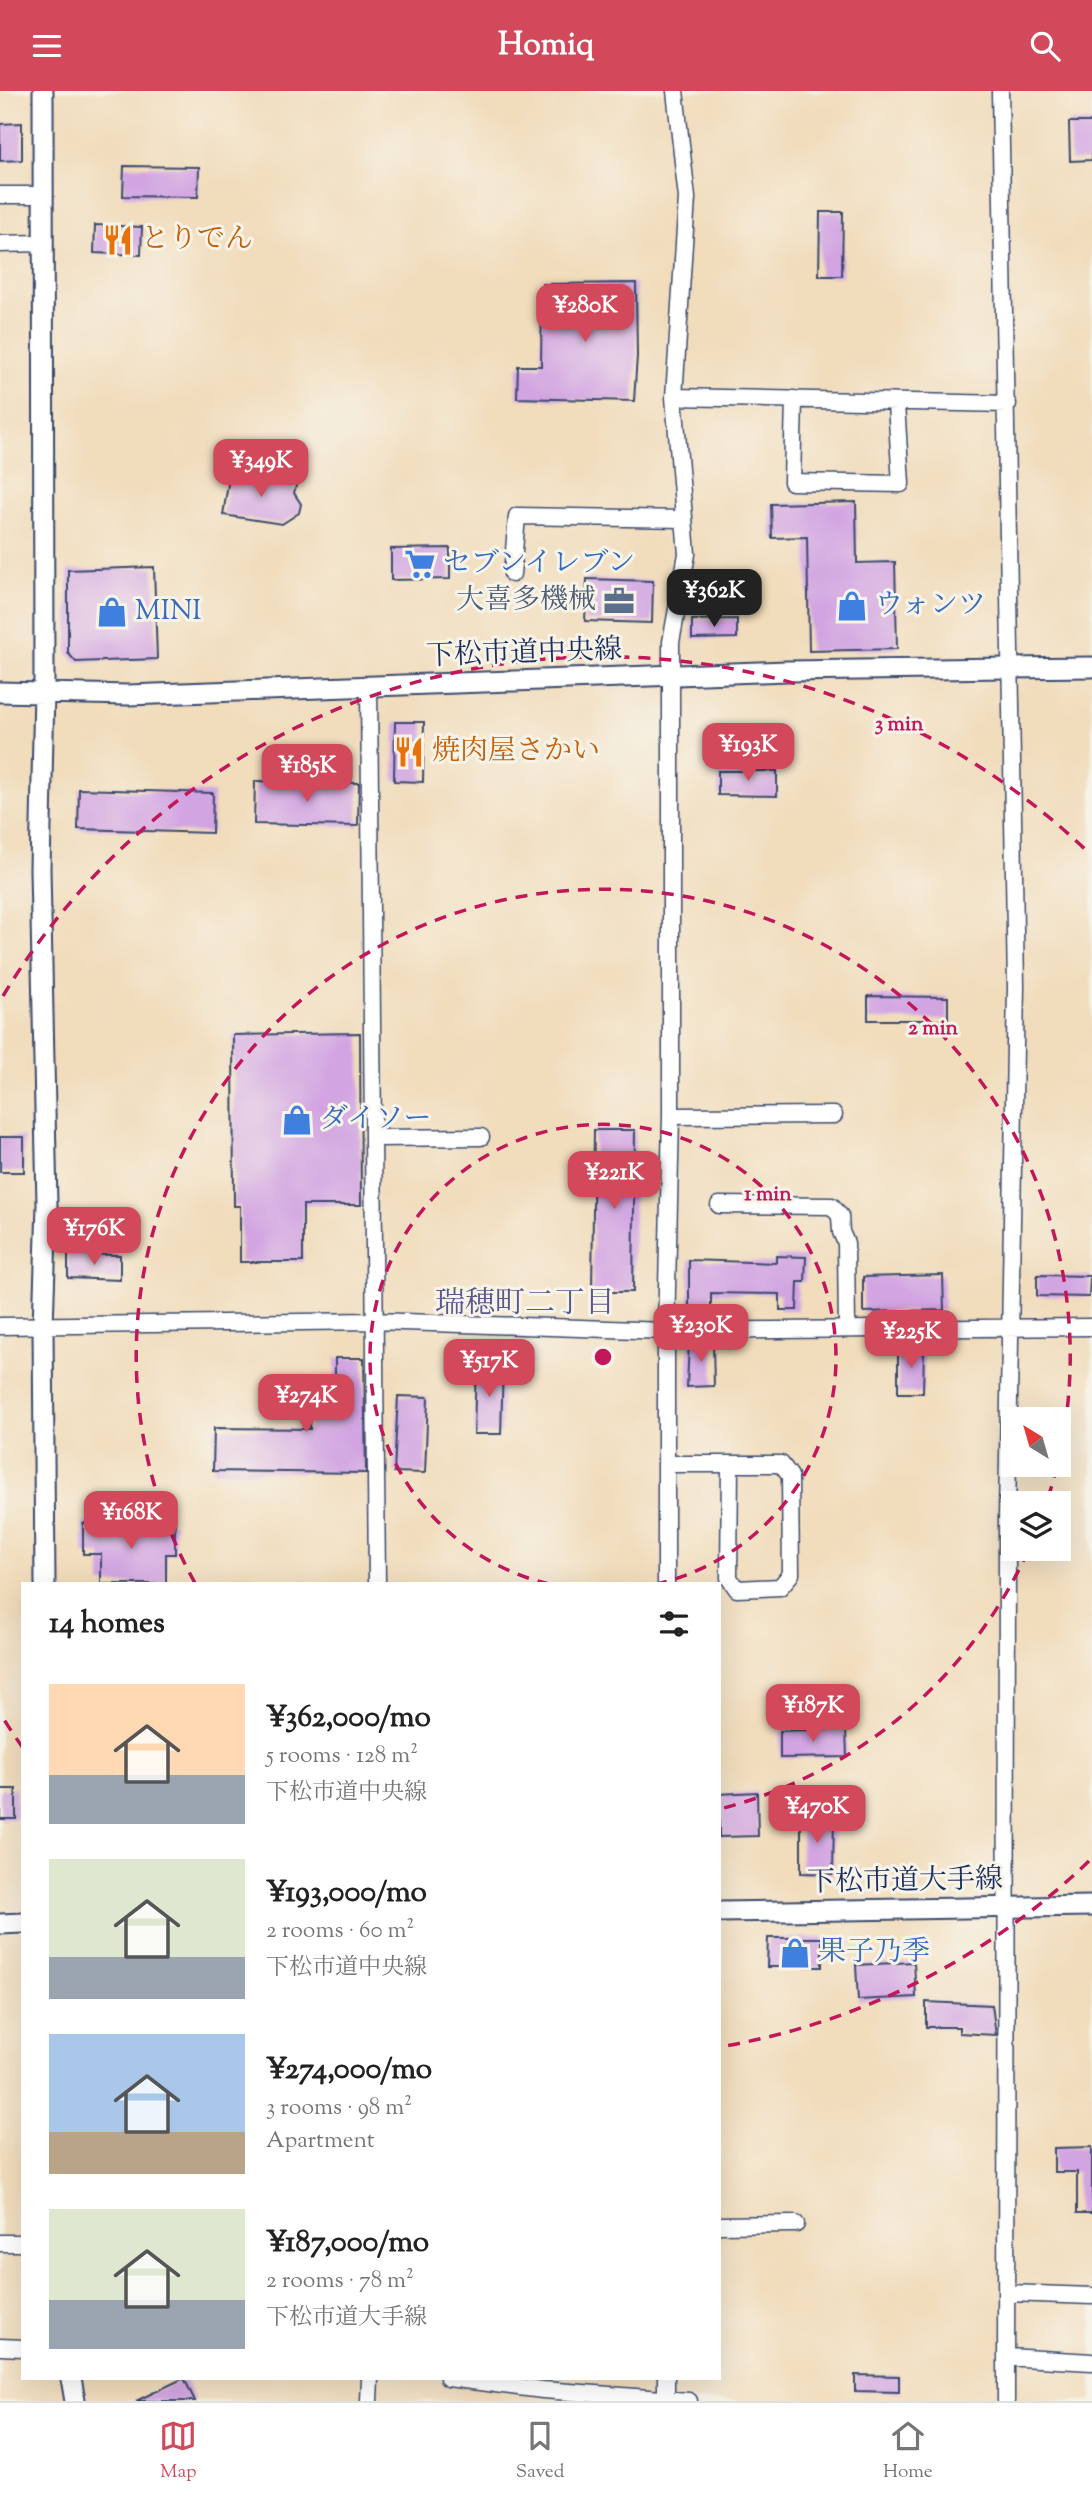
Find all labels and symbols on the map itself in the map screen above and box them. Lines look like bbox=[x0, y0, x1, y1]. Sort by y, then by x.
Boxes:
place label: とりでん bbox=[141, 220, 253, 260]
restaurant icon: とりでん bbox=[101, 223, 135, 257]
pin: ¥280K bbox=[536, 285, 634, 344]
pin: ¥349K bbox=[212, 439, 310, 499]
place label: セブンイレブン bbox=[443, 544, 635, 584]
supermarket icon: セブンイレブン bbox=[403, 547, 437, 581]
pin: ¥362K bbox=[665, 569, 763, 629]
place label: 大喜多機械 bbox=[456, 581, 596, 621]
office icon: 大喜多機械 bbox=[602, 584, 636, 618]
place label: ウォンツ bbox=[875, 586, 986, 626]
shop icon: ウォンツ bbox=[835, 589, 869, 623]
place label: MINI bbox=[135, 592, 201, 632]
shop icon: MINI bbox=[95, 595, 129, 629]
street label: 下松市道中央線 bbox=[425, 631, 623, 677]
text: 3 min bbox=[875, 710, 924, 740]
pin: ¥193K bbox=[699, 723, 797, 783]
place label: 焼肉屋さかい bbox=[432, 732, 600, 772]
restaurant icon: 焼肉屋さかい bbox=[392, 735, 426, 769]
pin: ¥185K bbox=[258, 745, 356, 804]
text: 2 min bbox=[908, 1014, 959, 1044]
place label: ダイソー bbox=[320, 1100, 431, 1140]
shop icon: ダイソー bbox=[280, 1103, 314, 1137]
pin: ¥221K bbox=[565, 1151, 663, 1211]
text: 1 min bbox=[744, 1180, 792, 1210]
pin: ¥176K bbox=[45, 1207, 143, 1267]
district label: 瑞穂町二丁目 bbox=[435, 1283, 615, 1326]
pin: ¥230K bbox=[652, 1305, 750, 1364]
pin: ¥225K bbox=[862, 1311, 960, 1370]
pin: ¥517K bbox=[440, 1339, 538, 1399]
centre of rings bbox=[591, 1345, 615, 1369]
pin: ¥274K bbox=[257, 1375, 355, 1434]
north arrow bbox=[1001, 1407, 1071, 1477]
pin: ¥168K bbox=[82, 1491, 180, 1551]
pin: ¥187K bbox=[764, 1685, 862, 1744]
pin: ¥470K bbox=[768, 1785, 866, 1845]
street label: 下松市道大手線 bbox=[807, 1860, 1003, 1904]
place label: 果子乃季 bbox=[818, 1933, 930, 1973]
shop icon: 果子乃季 bbox=[778, 1936, 812, 1970]

